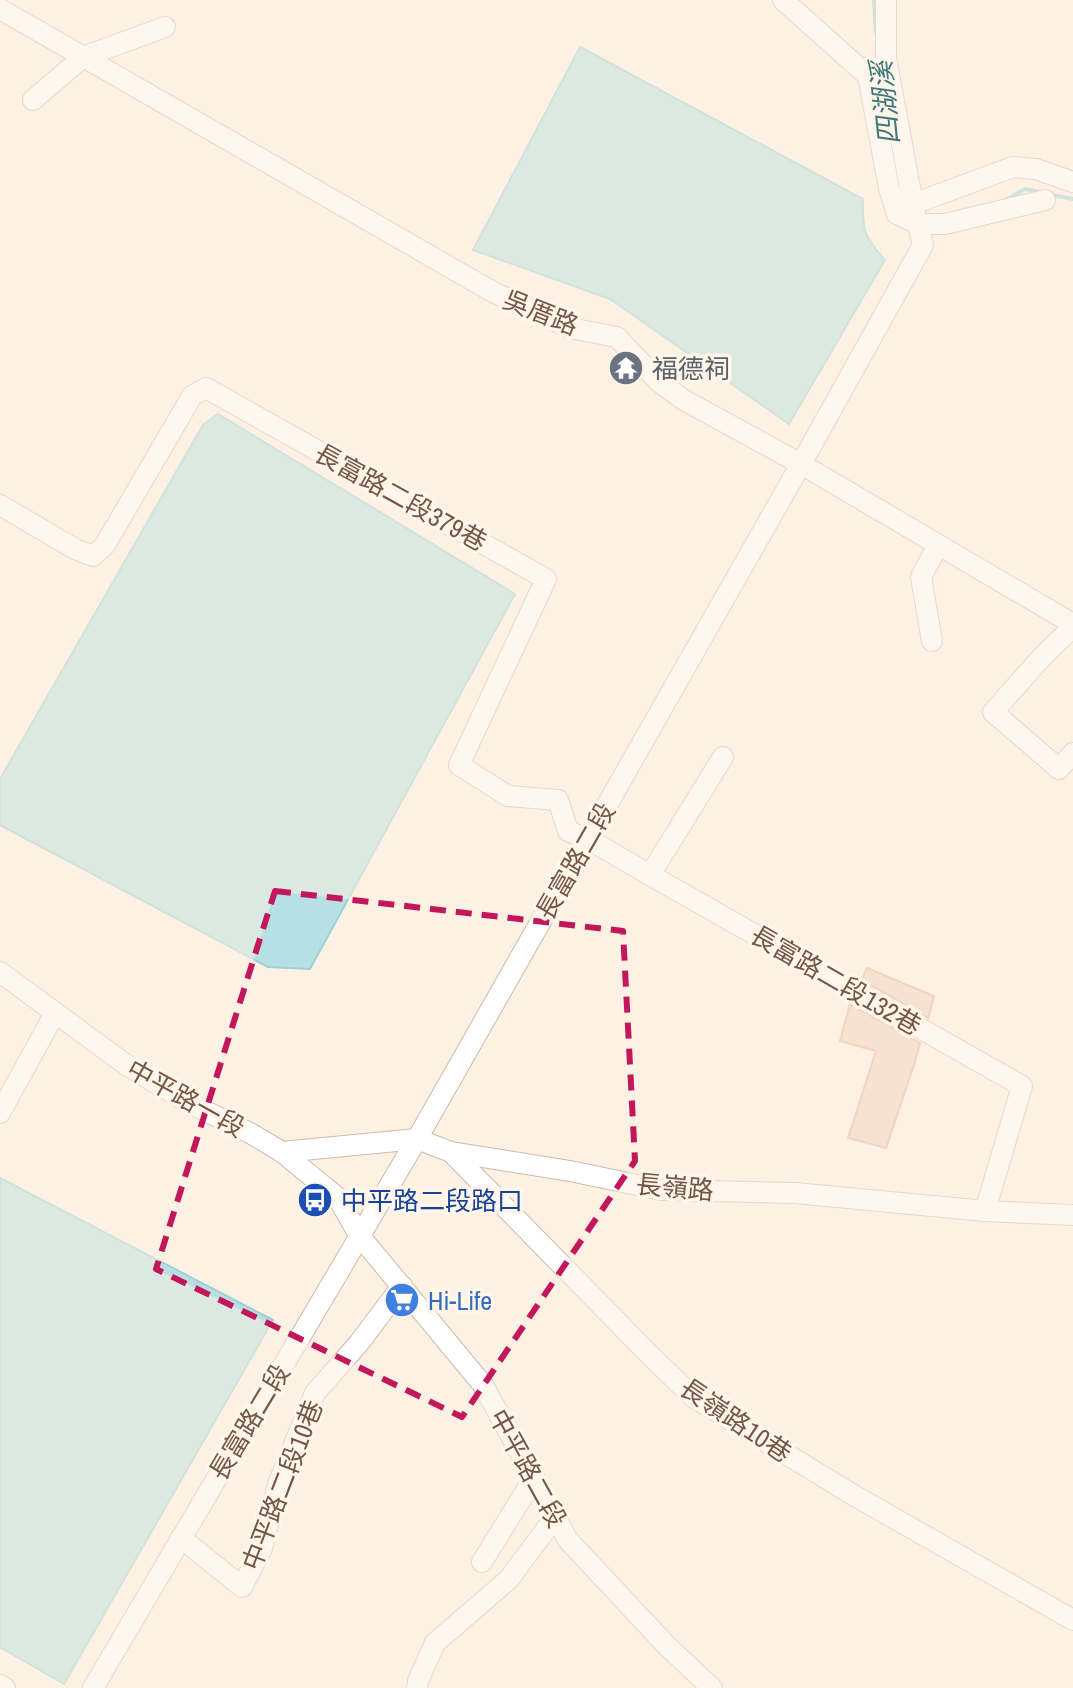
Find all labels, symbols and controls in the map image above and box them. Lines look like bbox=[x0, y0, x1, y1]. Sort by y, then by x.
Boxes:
water label: 四湖溪 bbox=[861, 55, 908, 147]
street label: 吳厝路 bbox=[498, 281, 584, 343]
temple icon: 福德祠 bbox=[607, 349, 645, 387]
place label: 福德祠 bbox=[652, 351, 730, 386]
street label: 長富路二段379巷 bbox=[309, 435, 493, 559]
street label: 長富路二段 bbox=[527, 796, 623, 926]
street label: 長富路二段132巷 bbox=[744, 917, 928, 1043]
street label: 中平路一段 bbox=[121, 1051, 251, 1145]
street label: 長嶺路 bbox=[635, 1166, 715, 1208]
bus stop icon: 中平路二段路口 bbox=[296, 1181, 334, 1219]
place label: 中平路二段路口 bbox=[341, 1183, 523, 1218]
supermarket icon: Hi-Life bbox=[383, 1281, 421, 1319]
place label: Hi-Life bbox=[428, 1283, 492, 1318]
street label: 長富路二段 bbox=[201, 1357, 297, 1487]
street label: 長嶺路10巷 bbox=[673, 1370, 799, 1470]
street label: 中平路二段10巷 bbox=[233, 1395, 331, 1575]
street label: 中平路二段 bbox=[481, 1403, 575, 1533]

